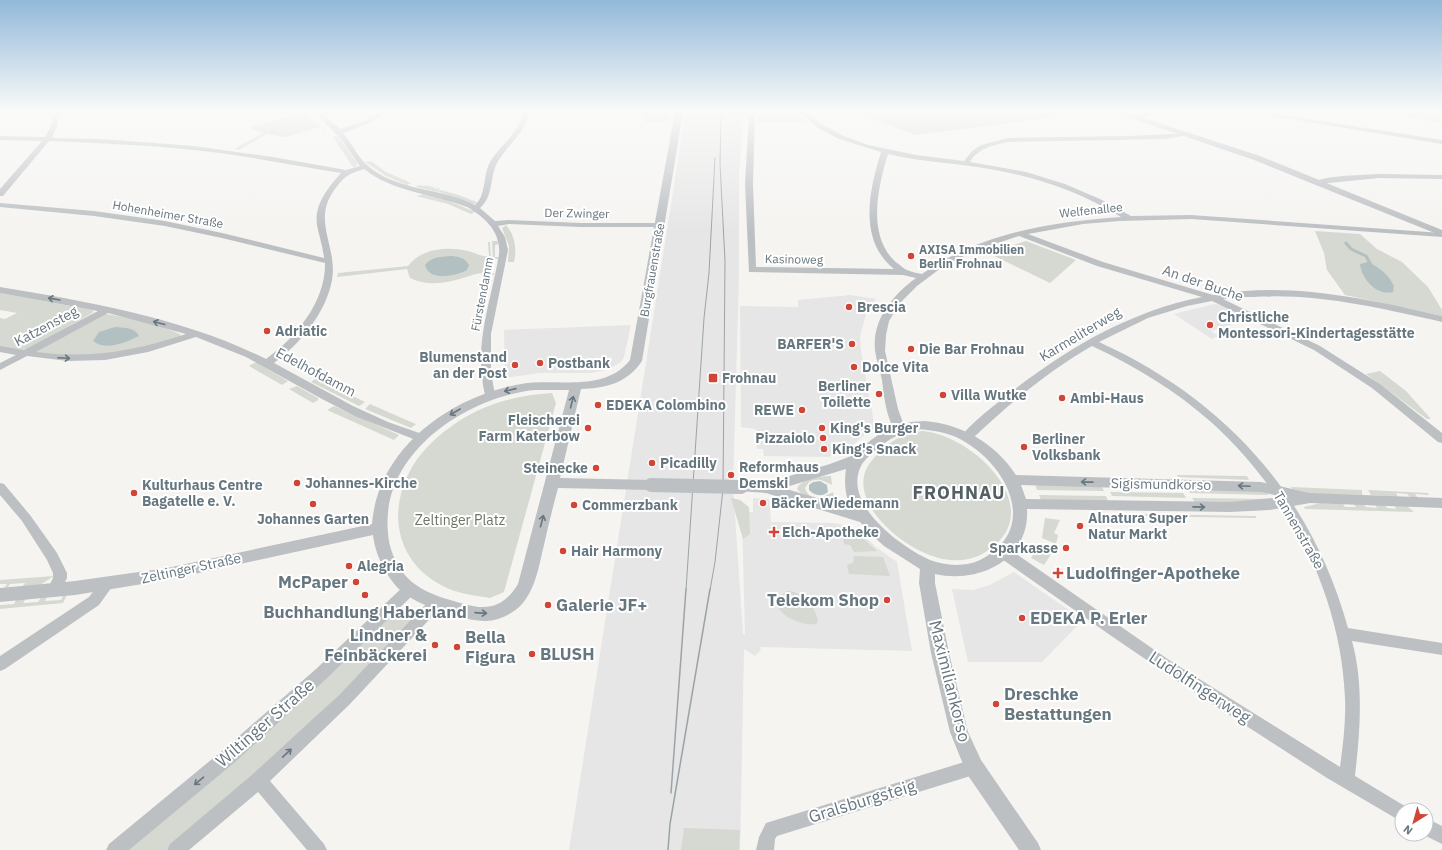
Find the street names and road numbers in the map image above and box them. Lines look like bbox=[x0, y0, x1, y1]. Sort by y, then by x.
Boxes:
street label: Hohenheimer Straße bbox=[111, 197, 225, 231]
street label: Welfenallee bbox=[1059, 199, 1124, 221]
street label: Der Zwinger bbox=[544, 205, 610, 221]
street label: Burgfrauenstraße bbox=[636, 222, 668, 318]
street label: Kasinoweg bbox=[765, 251, 824, 267]
street label: Fürstendamm bbox=[467, 256, 497, 332]
street label: An der Buche bbox=[1160, 261, 1246, 305]
street label: Katzensteg bbox=[11, 301, 82, 350]
street label: Karmeliterweg bbox=[1036, 302, 1125, 365]
street label: Edelhofdamm bbox=[273, 343, 359, 401]
street label: Sigismundkorso bbox=[1111, 474, 1211, 494]
street label: Tannenstraße bbox=[1269, 488, 1329, 572]
street label: Zeltinger Straße bbox=[139, 549, 243, 587]
street label: Maximiliankorso bbox=[924, 618, 976, 744]
street label: Ludolfingerweg bbox=[1145, 646, 1255, 728]
street label: Wiltinger Straße bbox=[211, 674, 319, 772]
street label: Gralsburgsteig bbox=[806, 774, 918, 828]

